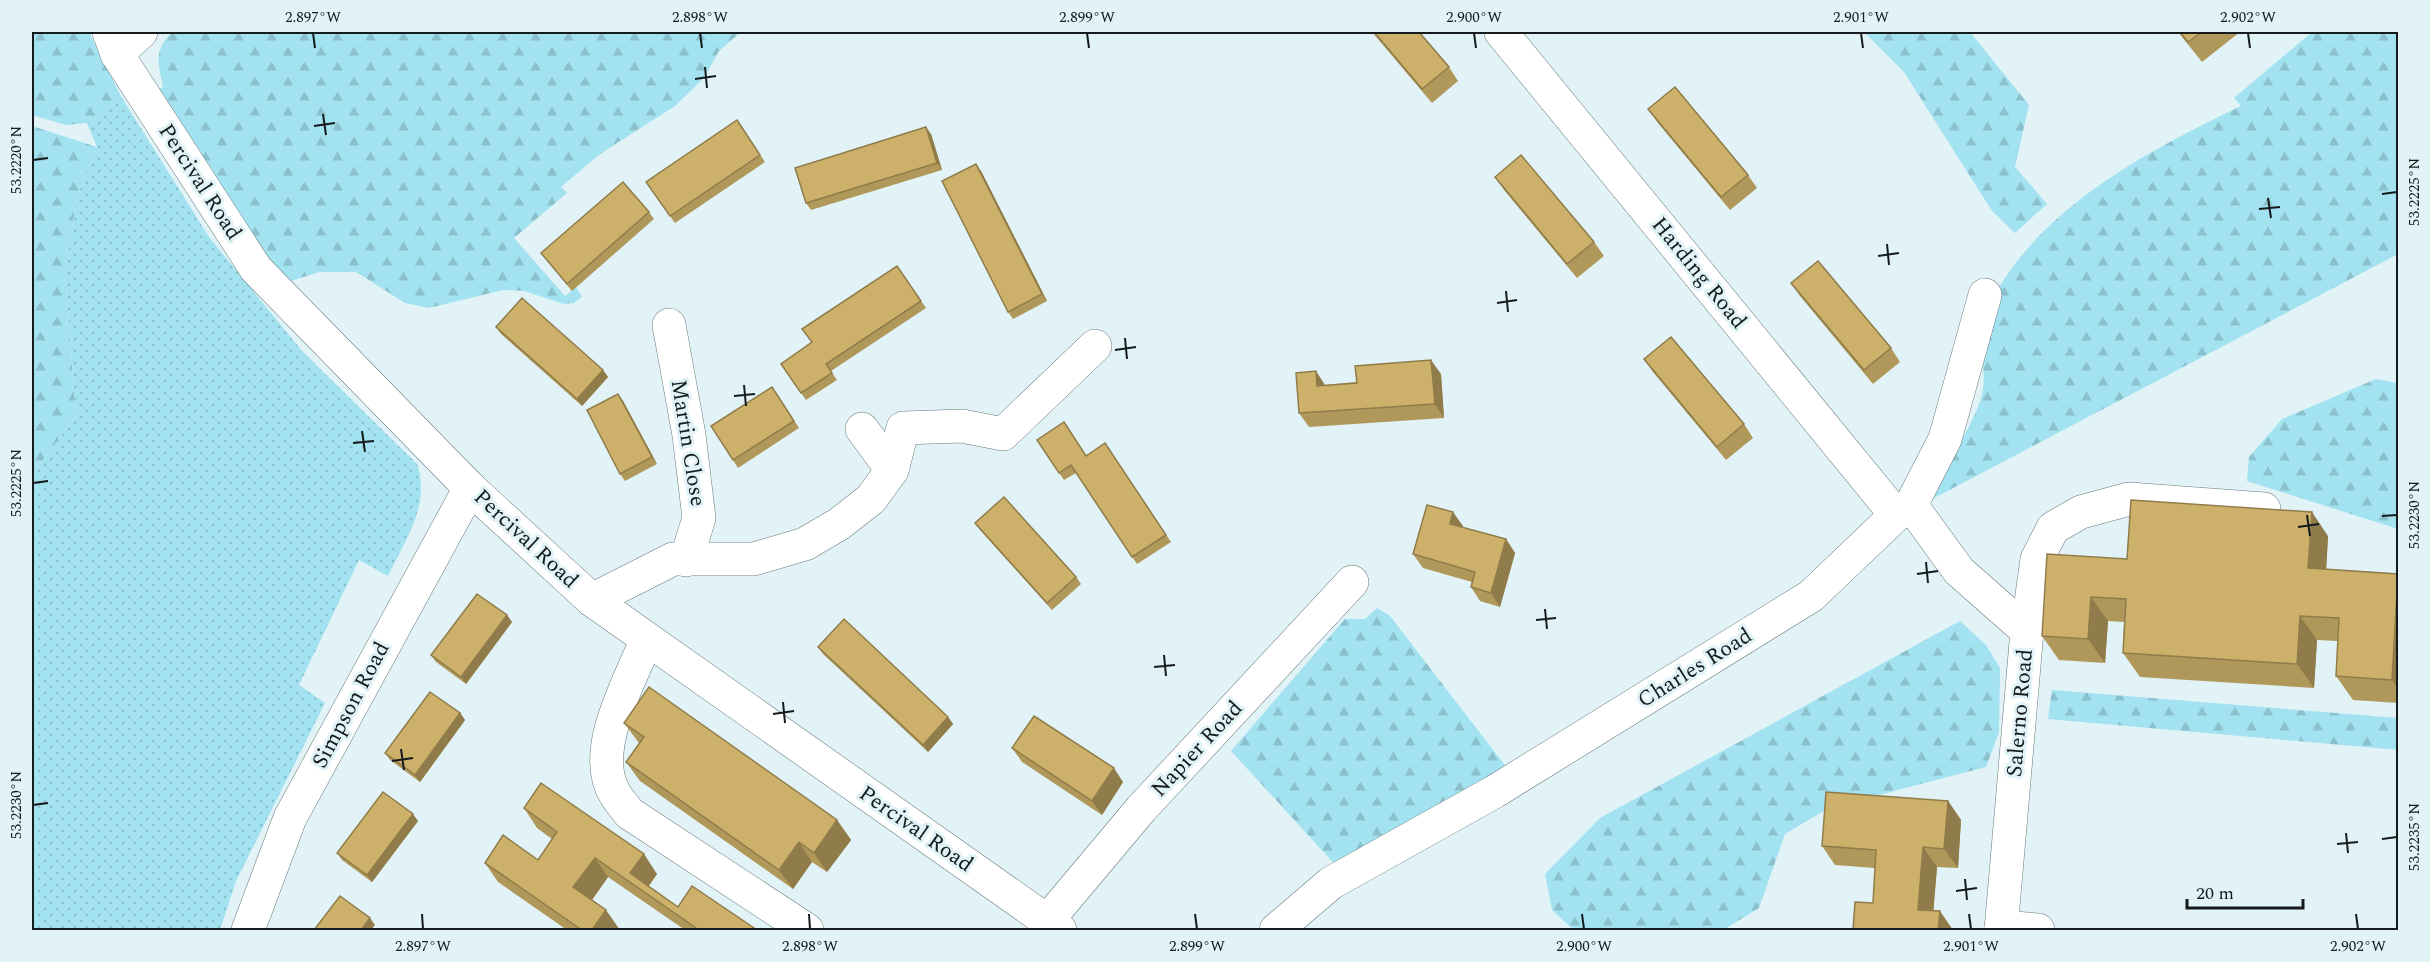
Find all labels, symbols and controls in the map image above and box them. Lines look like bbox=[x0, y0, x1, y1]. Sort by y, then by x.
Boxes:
text: 2.897°W bbox=[285, 6, 341, 29]
text: 2.898°W bbox=[672, 6, 728, 29]
text: 2.899°W bbox=[1059, 6, 1115, 29]
text: 2.900°W bbox=[1446, 6, 1502, 29]
text: 2.901°W bbox=[1833, 6, 1889, 29]
text: 2.902°W bbox=[2220, 6, 2276, 29]
street label: Percival Road bbox=[150, 117, 250, 247]
text: 53.2220°N bbox=[5, 126, 28, 194]
text: 53.2225°N bbox=[2403, 158, 2426, 226]
street label: Harding Road bbox=[1643, 210, 1755, 336]
street label: Martin Close bbox=[662, 377, 714, 509]
text: 53.2225°N bbox=[5, 449, 28, 517]
text: 53.2230°N bbox=[2403, 481, 2426, 549]
street label: Percival Road bbox=[466, 482, 586, 596]
street label: Charles Road bbox=[1631, 620, 1759, 716]
street label: Simpson Road bbox=[304, 636, 398, 774]
street label: Salerno Road bbox=[1998, 648, 2042, 778]
street label: Napier Road bbox=[1143, 693, 1251, 805]
text: 53.2230°N bbox=[5, 771, 28, 839]
street label: Percival Road bbox=[852, 777, 980, 881]
text: 53.2235°N bbox=[2403, 803, 2426, 871]
scale bar bbox=[2187, 872, 2302, 910]
text: 20 m bbox=[2196, 880, 2234, 907]
text: 2.897°W bbox=[395, 935, 451, 958]
text: 2.898°W bbox=[782, 935, 838, 958]
text: 2.899°W bbox=[1169, 935, 1225, 958]
text: 2.900°W bbox=[1556, 935, 1612, 958]
text: 2.901°W bbox=[1943, 935, 1999, 958]
text: 2.902°W bbox=[2330, 935, 2386, 958]

